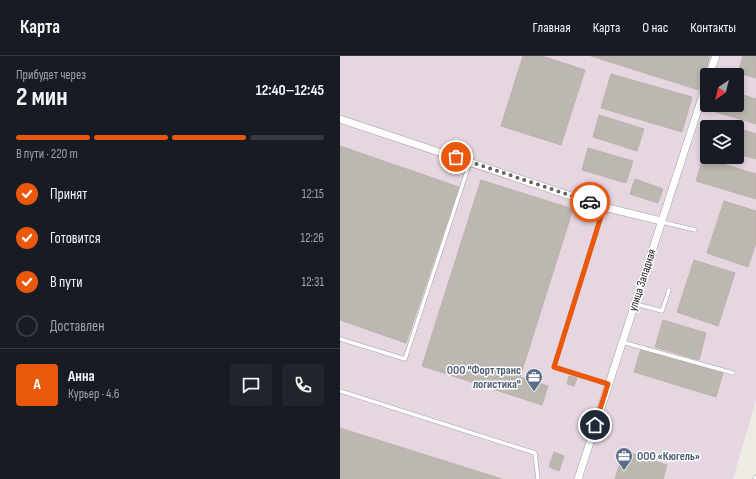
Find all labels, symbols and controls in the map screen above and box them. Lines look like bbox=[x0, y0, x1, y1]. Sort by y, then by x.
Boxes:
text: Карта bbox=[20, 16, 60, 39]
text: Главная bbox=[533, 19, 571, 36]
text: Карта bbox=[593, 19, 620, 36]
text: О нас bbox=[642, 19, 668, 36]
text: Контакты bbox=[690, 19, 736, 36]
text: Прибудет через bbox=[16, 67, 86, 83]
north arrow bbox=[700, 68, 744, 112]
map controls bbox=[700, 68, 744, 164]
text: 12:40–12:45 bbox=[256, 81, 324, 100]
text: 2 мин bbox=[16, 82, 68, 113]
button: layers bbox=[700, 120, 744, 164]
pin bbox=[439, 140, 473, 174]
text: В пути · 220 m bbox=[16, 146, 78, 162]
icon: bag bbox=[445, 146, 467, 168]
courier bbox=[570, 182, 610, 222]
icon: check bbox=[16, 183, 38, 205]
text: Принят bbox=[50, 185, 87, 204]
text: 12:15 bbox=[302, 186, 324, 202]
icon: car bbox=[579, 191, 601, 213]
icon: check bbox=[16, 227, 38, 249]
text: Готовится bbox=[50, 229, 101, 248]
text: 12:26 bbox=[300, 230, 324, 246]
street label: улица Западная bbox=[625, 247, 660, 313]
icon: check bbox=[16, 271, 38, 293]
text: В пути bbox=[50, 273, 82, 292]
text: 12:31 bbox=[301, 274, 324, 290]
text: Доставлен bbox=[50, 317, 104, 336]
place label: ООО "Форт транс логистика" bbox=[447, 363, 521, 392]
button: chat bbox=[230, 364, 272, 406]
button: phone bbox=[282, 364, 324, 406]
text: Анна bbox=[68, 367, 95, 386]
office icon: ООО "Форт транс логистика" bbox=[524, 367, 544, 392]
text: А bbox=[33, 375, 41, 394]
text: Курьер · 4.6 bbox=[68, 386, 119, 402]
pin bbox=[578, 408, 612, 442]
icon: home bbox=[584, 414, 606, 436]
office icon: ООО «Кюгель» bbox=[614, 446, 634, 471]
place label: ООО «Кюгель» bbox=[637, 449, 700, 464]

